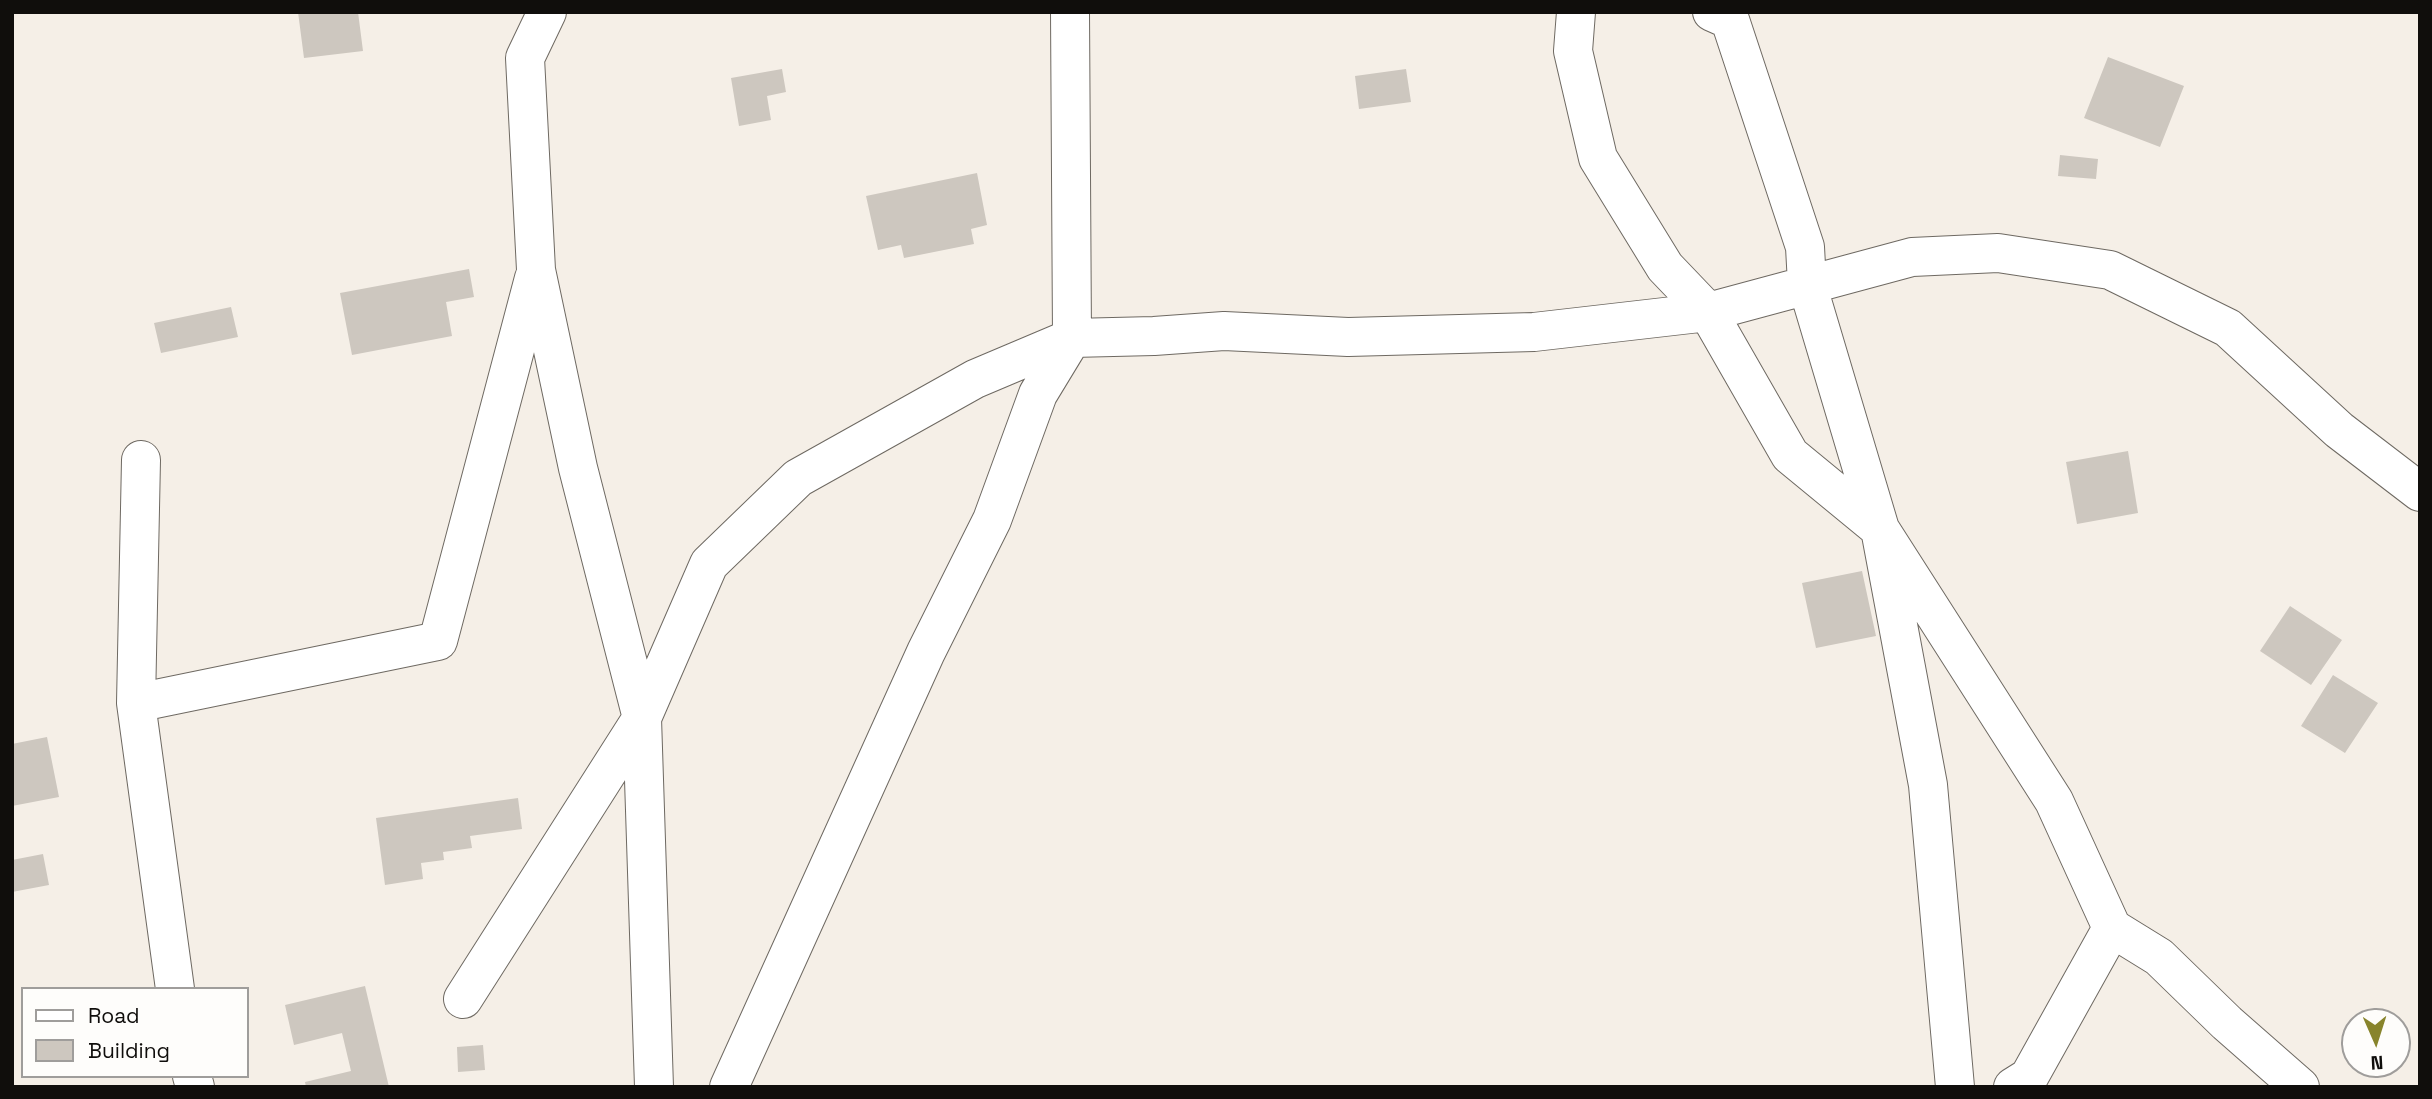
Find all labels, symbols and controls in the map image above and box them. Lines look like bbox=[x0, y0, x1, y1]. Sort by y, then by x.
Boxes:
legend bbox=[21, 987, 248, 1078]
text: Road bbox=[88, 1002, 140, 1029]
north arrow bbox=[2341, 1008, 2411, 1078]
text: Building bbox=[88, 1037, 170, 1064]
text: N bbox=[2370, 1050, 2384, 1075]

